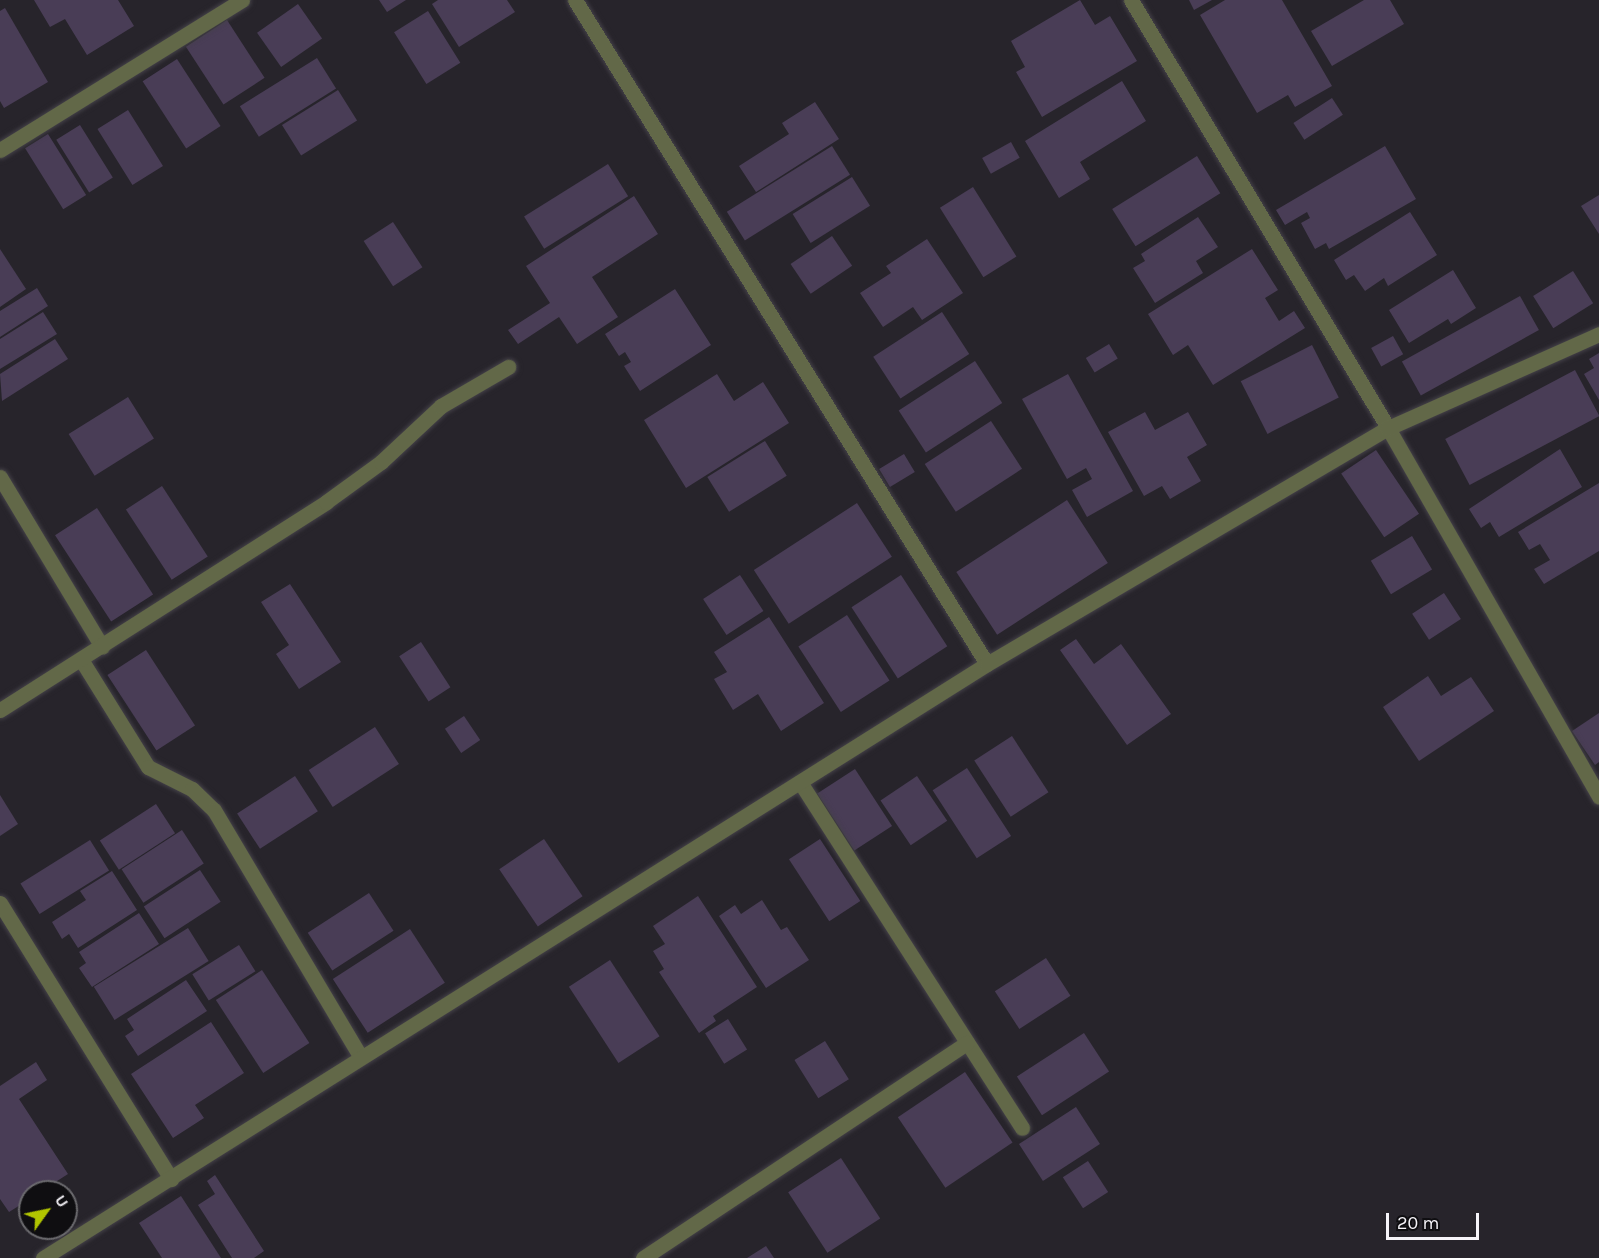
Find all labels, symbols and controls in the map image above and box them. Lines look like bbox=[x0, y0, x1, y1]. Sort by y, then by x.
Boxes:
north arrow bbox=[18, 1180, 78, 1240]
text: U bbox=[51, 1191, 73, 1211]
scale bar bbox=[1389, 1201, 1482, 1239]
text: 20 m bbox=[1397, 1212, 1439, 1234]

